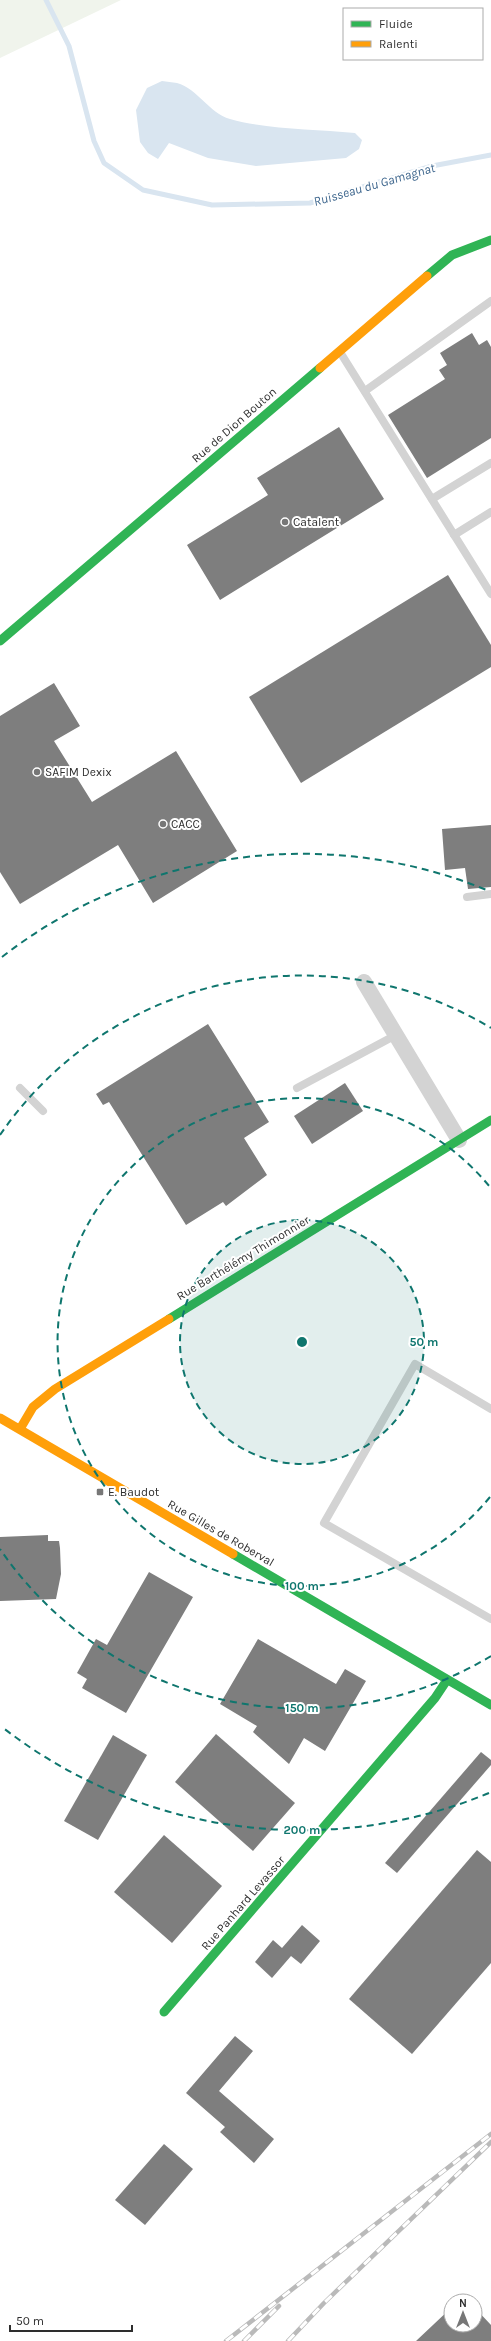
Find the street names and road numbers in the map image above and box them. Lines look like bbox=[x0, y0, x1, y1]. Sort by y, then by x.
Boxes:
street label: Rue de Dion Bouton bbox=[189, 384, 279, 466]
street label: Rue Barthélémy Thimonnier bbox=[174, 1212, 312, 1303]
street label: Rue Gilles de Roberval bbox=[165, 1497, 277, 1569]
street label: Rue Panhard Levassor bbox=[198, 1853, 288, 1953]

